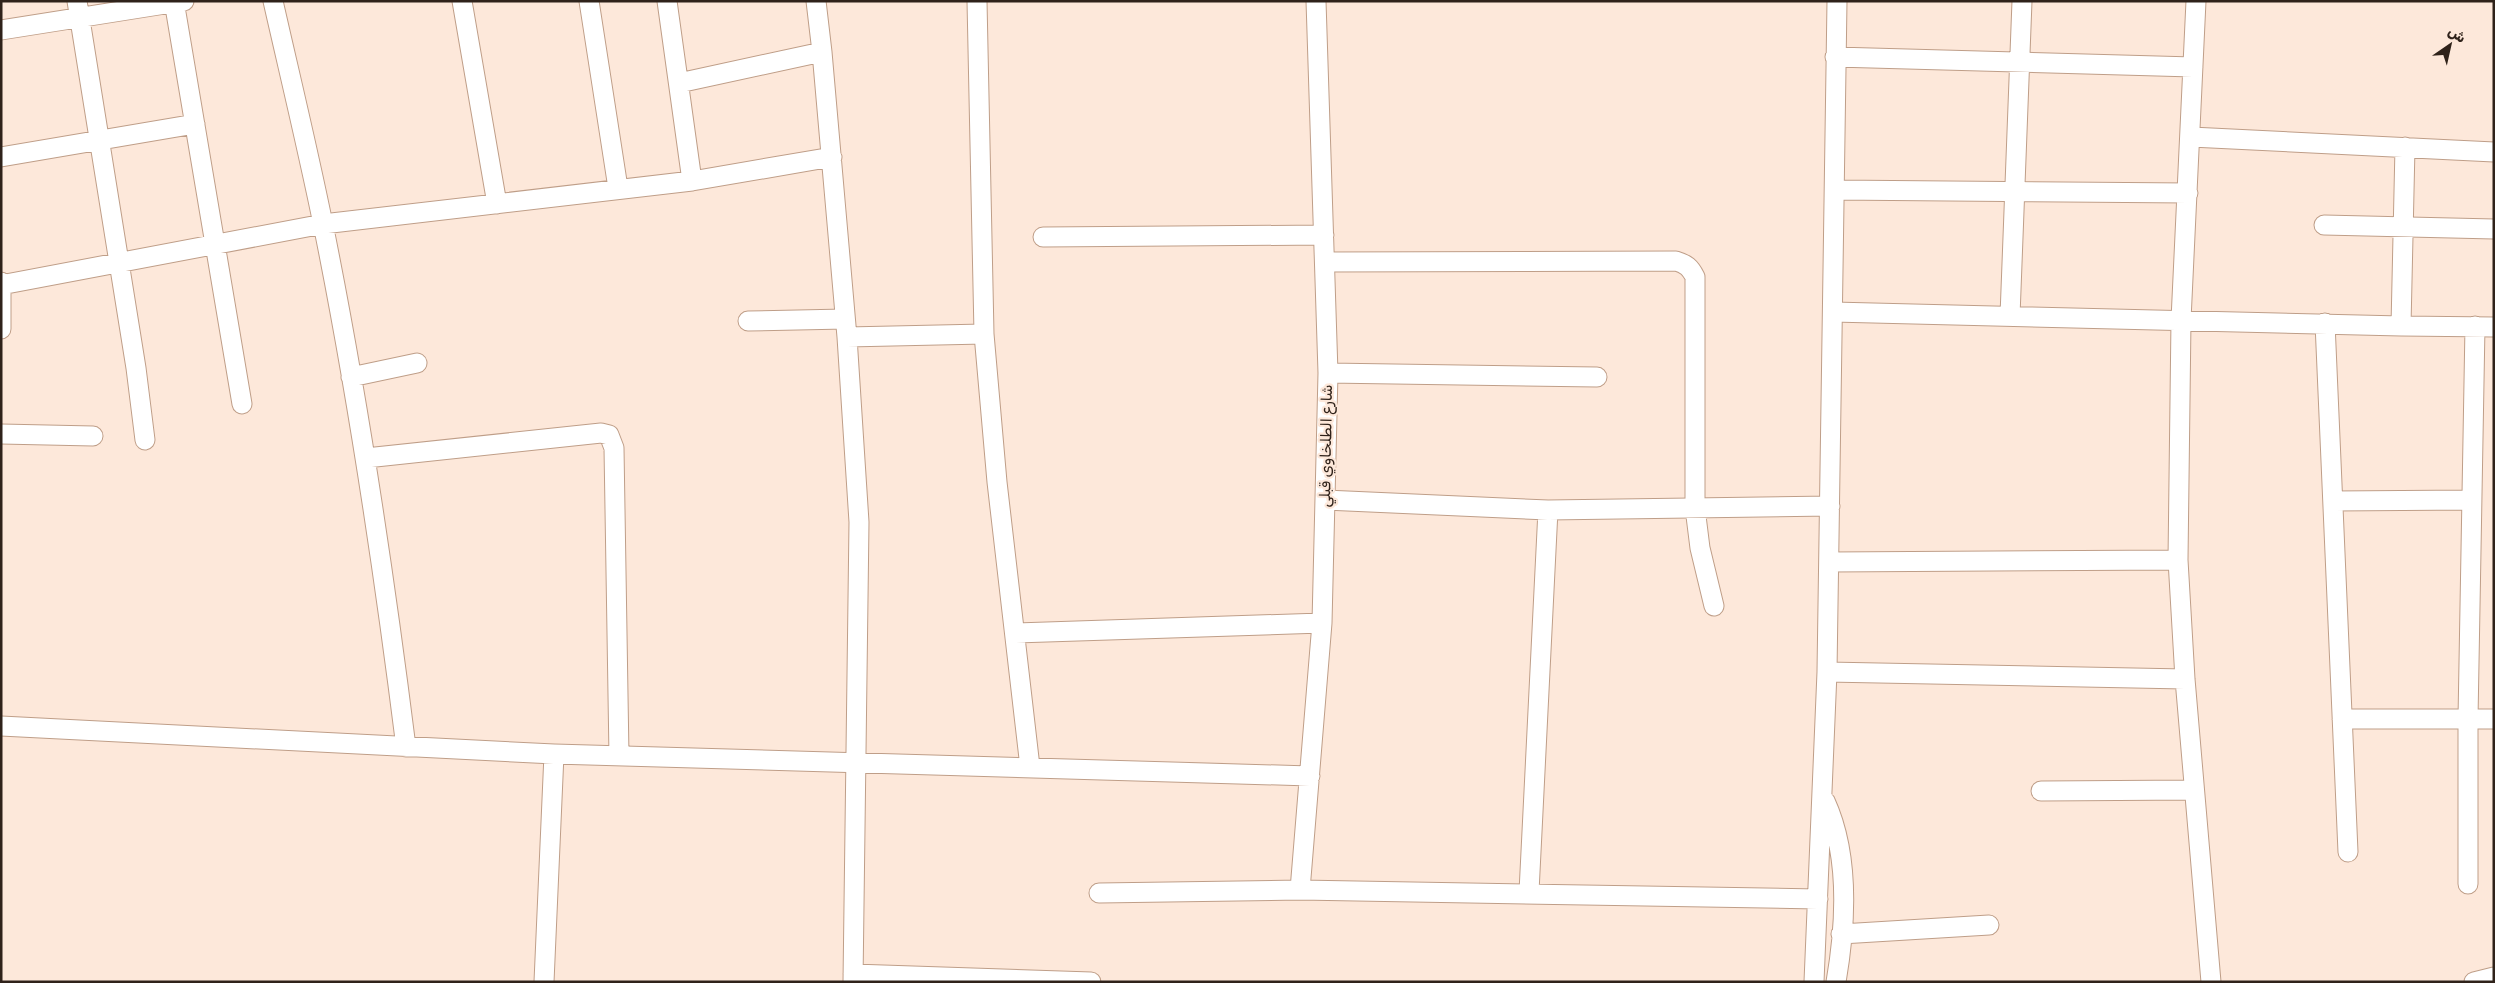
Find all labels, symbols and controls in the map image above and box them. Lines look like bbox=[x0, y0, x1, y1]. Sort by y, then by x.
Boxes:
north arrow bbox=[2425, 20, 2475, 70]
text: ش bbox=[2445, 23, 2469, 47]
street label: شارع الطلخاوي قبلي bbox=[1316, 384, 1339, 508]

